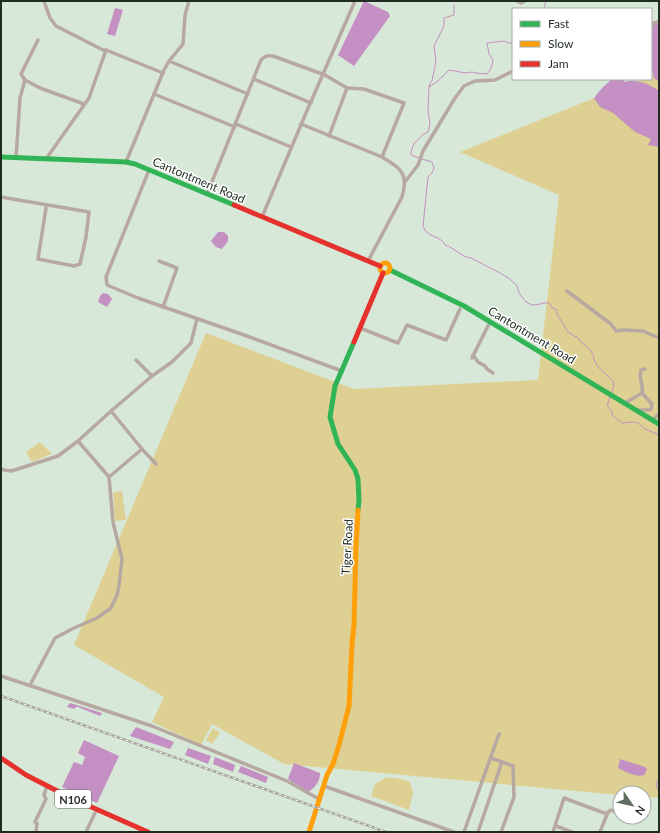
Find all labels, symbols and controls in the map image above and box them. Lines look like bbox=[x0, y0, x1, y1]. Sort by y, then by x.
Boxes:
legend bbox=[512, 8, 652, 80]
text: Fast bbox=[548, 16, 570, 31]
text: Slow bbox=[548, 36, 574, 51]
text: Jam bbox=[548, 56, 569, 71]
street label: Cantontment Road bbox=[150, 154, 248, 206]
street label: Cantontment Road bbox=[486, 303, 578, 367]
street label: Tiger Road bbox=[338, 519, 356, 575]
north arrow bbox=[612, 785, 652, 825]
road number: N106 bbox=[55, 790, 91, 808]
text: N bbox=[633, 804, 648, 818]

